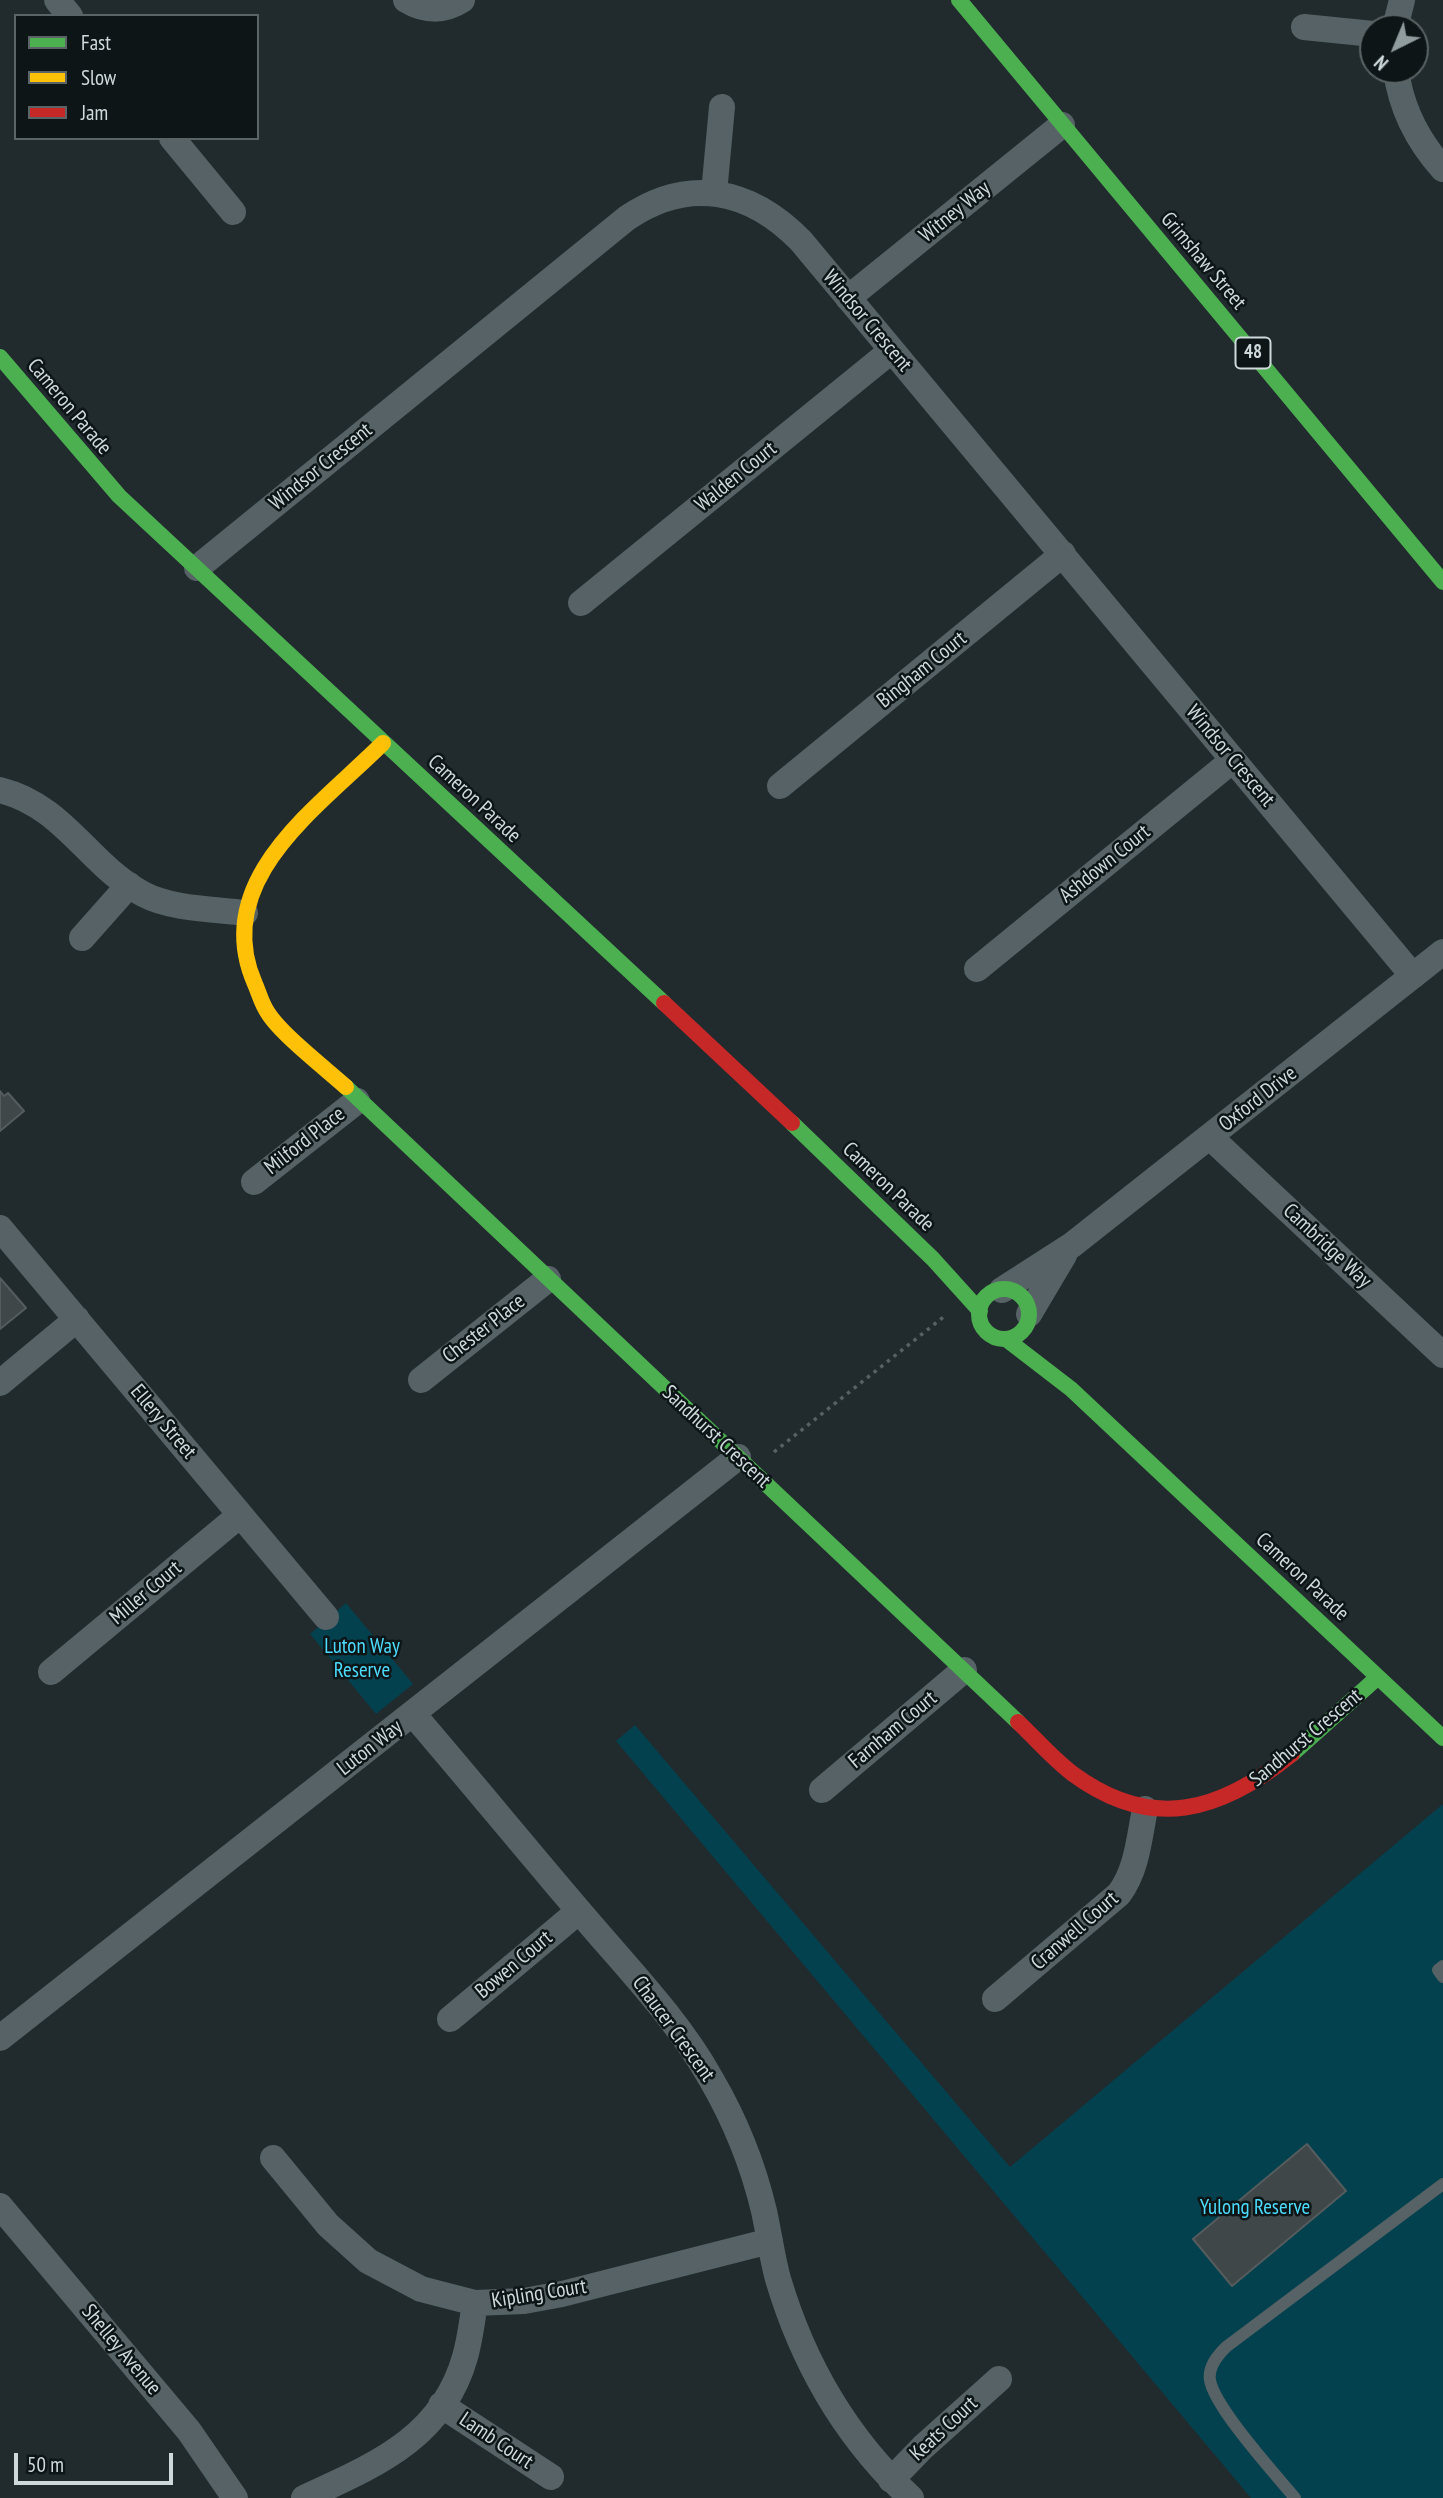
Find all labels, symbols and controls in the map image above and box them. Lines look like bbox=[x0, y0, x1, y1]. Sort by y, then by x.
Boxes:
legend bbox=[14, 14, 259, 140]
north arrow bbox=[1359, 14, 1429, 84]
text: Fast bbox=[81, 29, 111, 56]
text: N bbox=[1369, 51, 1393, 75]
text: Slow bbox=[81, 64, 116, 91]
text: Jam bbox=[81, 99, 108, 126]
street label: Witney Way bbox=[914, 176, 996, 248]
street label: Grimshaw Street bbox=[1155, 207, 1251, 315]
street label: Windsor Crescent bbox=[817, 265, 917, 377]
road number: 48 bbox=[1236, 338, 1270, 368]
street label: Cameron Parade bbox=[21, 354, 117, 460]
street label: Windsor Crescent bbox=[264, 418, 378, 516]
street label: Walden Court bbox=[690, 437, 782, 517]
street label: Bingham Court bbox=[872, 626, 972, 714]
street label: Windsor Crescent bbox=[1180, 700, 1280, 812]
street label: Cameron Parade bbox=[422, 750, 526, 848]
street label: Ashdown Court bbox=[1054, 820, 1156, 908]
street label: Oxford Drive bbox=[1214, 1061, 1302, 1137]
street label: Milford Place bbox=[260, 1102, 350, 1180]
street label: Cameron Parade bbox=[837, 1137, 939, 1237]
street label: Cambridge Way bbox=[1278, 1199, 1376, 1293]
street label: Chester Place bbox=[438, 1289, 530, 1369]
street label: Ellery Street bbox=[125, 1380, 201, 1464]
street label: Sandhurst Crescent bbox=[657, 1380, 775, 1494]
street label: Cameron Parade bbox=[1250, 1528, 1354, 1626]
street label: Miller Court bbox=[105, 1556, 187, 1630]
park label: Luton Way Reserve bbox=[324, 1634, 400, 1684]
street label: Sandhurst Crescent bbox=[1245, 1684, 1367, 1792]
street label: Farnham Court bbox=[844, 1686, 942, 1774]
street label: Luton Way bbox=[332, 1715, 408, 1781]
street label: Cranwell Court bbox=[1026, 1886, 1124, 1976]
street label: Bowen Court bbox=[470, 1926, 558, 2004]
street label: Chaucer Crescent bbox=[626, 1971, 720, 2087]
park label: Yulong Reserve bbox=[1200, 2195, 1310, 2221]
street label: Kipling Court bbox=[490, 2274, 588, 2314]
street label: Shelley Avenue bbox=[76, 2300, 166, 2400]
street label: Keats Court bbox=[905, 2391, 983, 2467]
street label: Lamb Court bbox=[454, 2407, 538, 2475]
scale bar bbox=[18, 2438, 177, 2482]
text: 50 m bbox=[27, 2451, 64, 2478]

